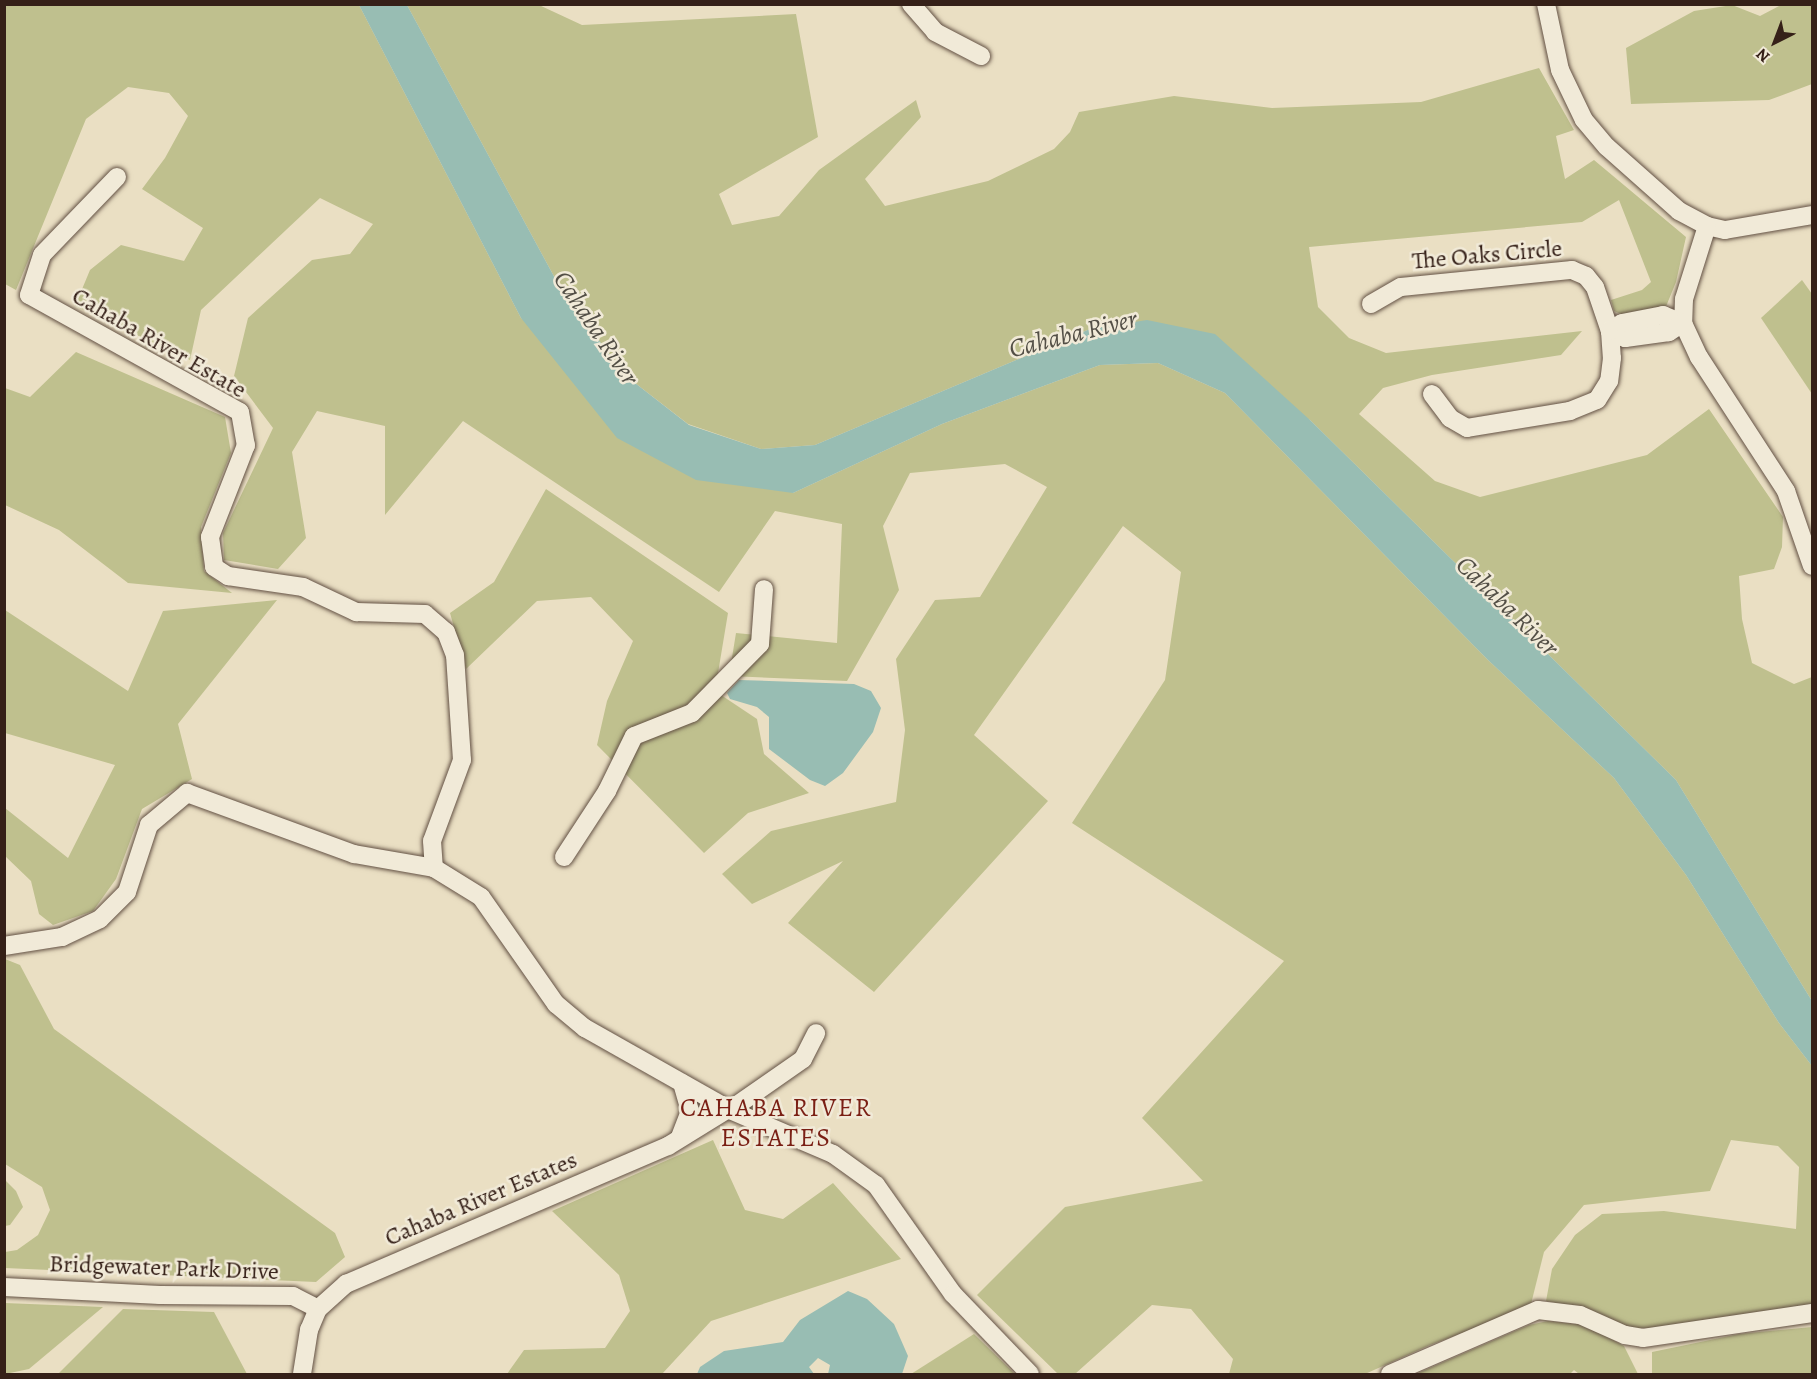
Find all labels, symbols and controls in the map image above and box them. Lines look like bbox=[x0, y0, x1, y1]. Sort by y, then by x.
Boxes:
north arrow bbox=[1745, 12, 1805, 72]
text: N bbox=[1751, 43, 1775, 67]
street label: The Oaks Circle bbox=[1411, 234, 1563, 276]
water label: Cahaba River bbox=[547, 265, 645, 391]
street label: Cahaba River Estate bbox=[67, 281, 251, 405]
water label: Cahaba River bbox=[1006, 303, 1140, 365]
water label: Cahaba River bbox=[1449, 549, 1565, 663]
district label: CAHABA RIVER ESTATES bbox=[680, 1092, 872, 1154]
street label: Cahaba River Estates bbox=[381, 1146, 581, 1252]
street label: Bridgewater Park Drive bbox=[49, 1250, 279, 1286]

